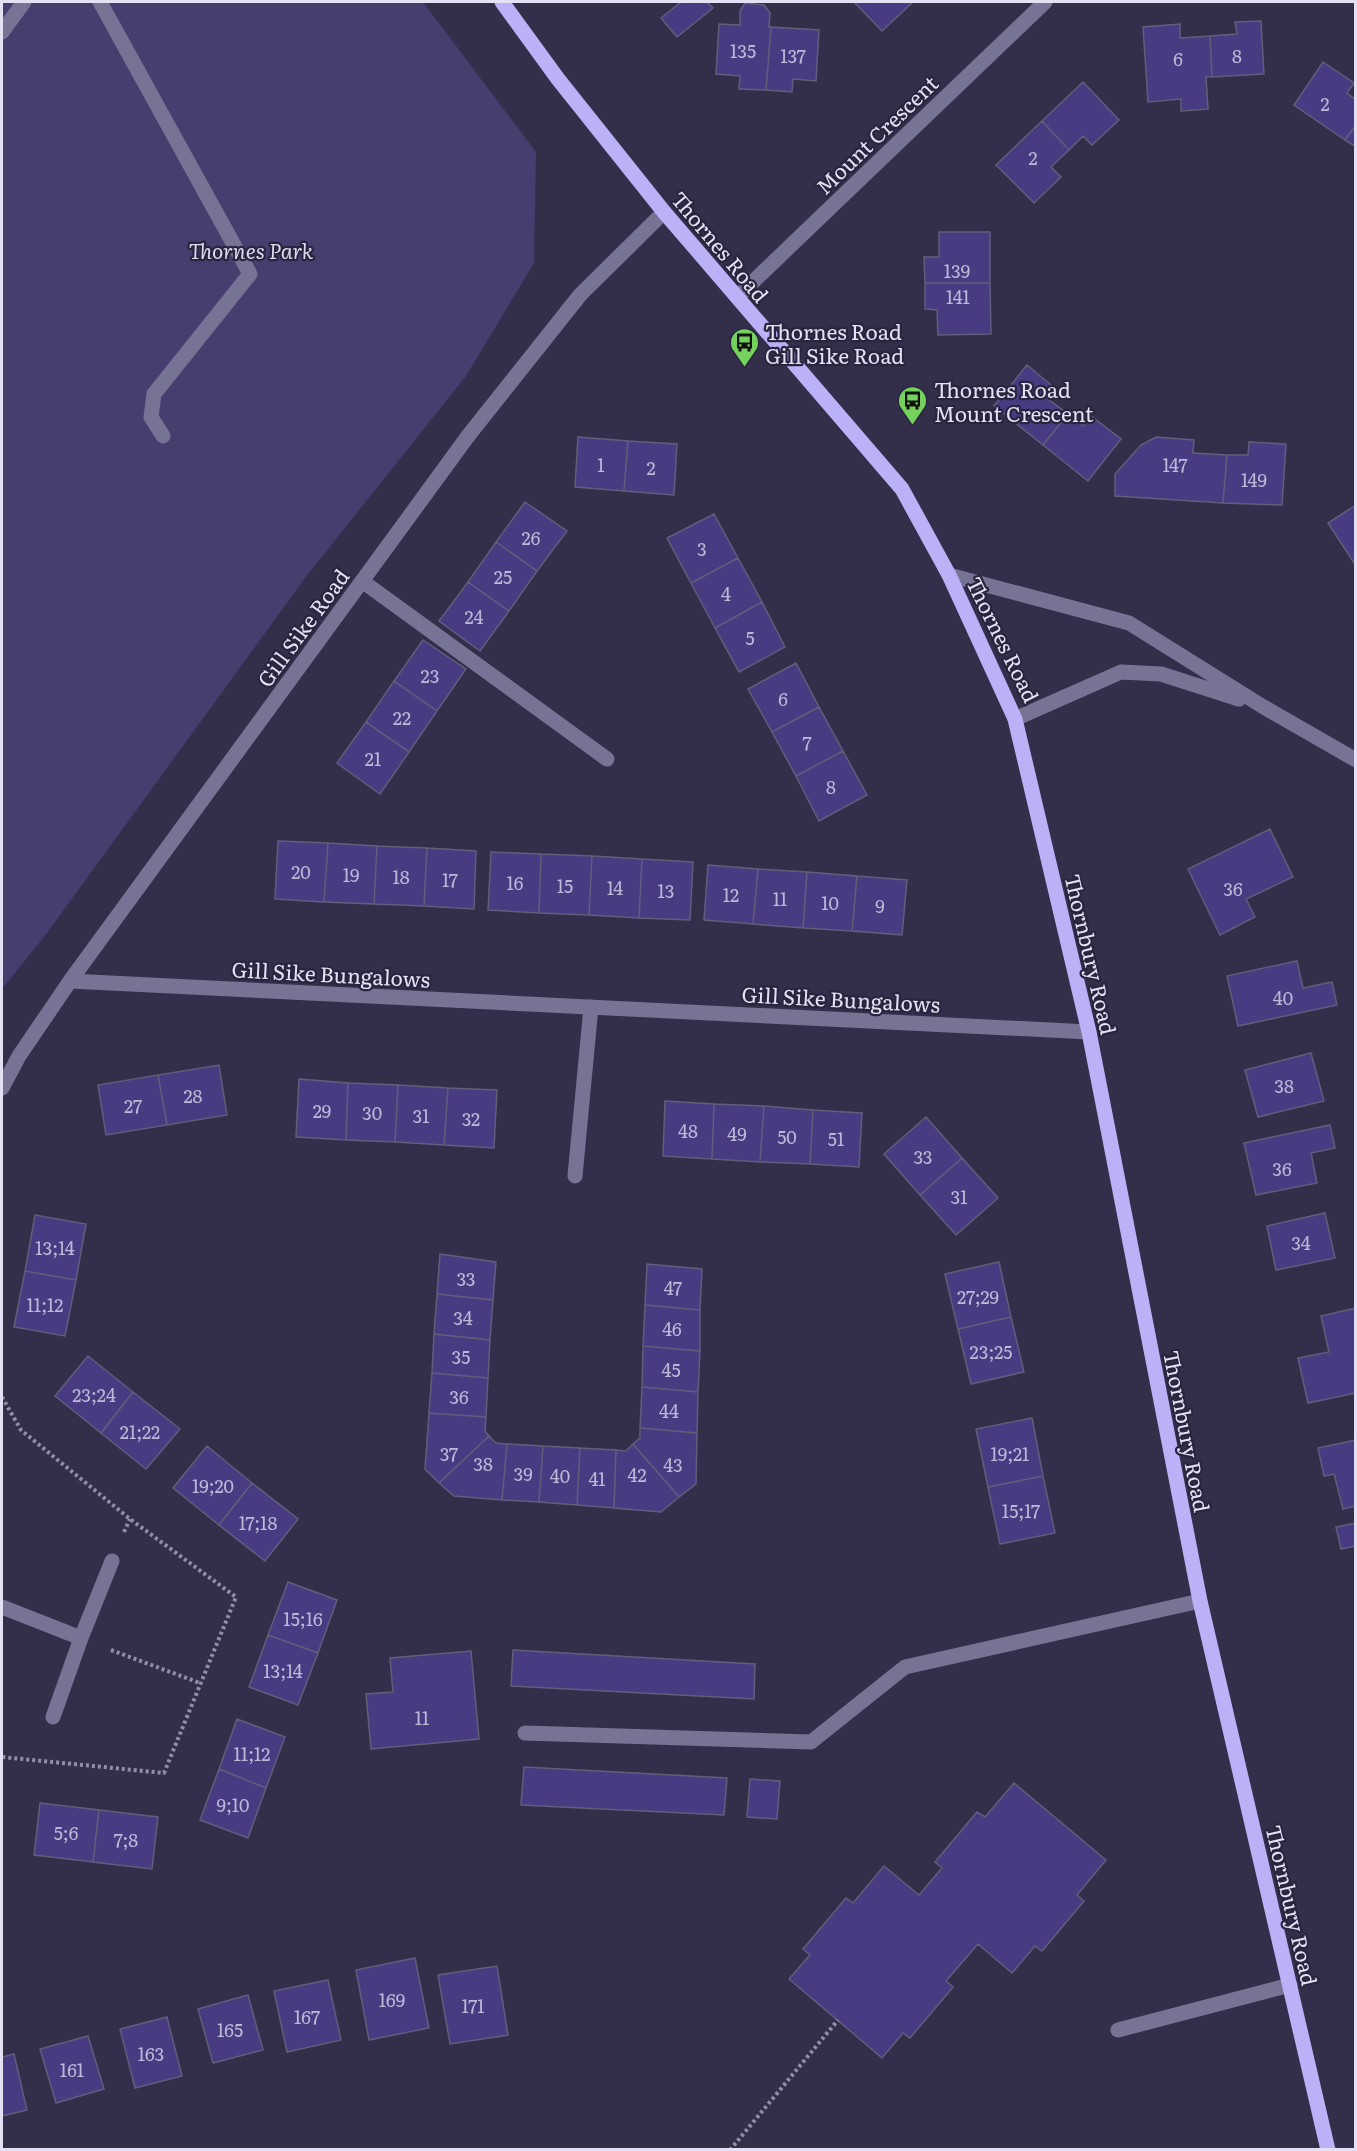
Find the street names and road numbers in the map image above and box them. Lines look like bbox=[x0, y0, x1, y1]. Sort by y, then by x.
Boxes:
street label: Mount Crescent bbox=[808, 67, 944, 201]
street label: Thornes Road bbox=[665, 184, 777, 308]
street label: Gill Sike Road bbox=[249, 561, 356, 692]
street label: Thornes Road bbox=[960, 571, 1048, 707]
street label: Thornbury Road bbox=[1058, 871, 1126, 1038]
street label: Gill Sike Bungalows bbox=[231, 952, 431, 994]
street label: Gill Sike Bungalows bbox=[741, 977, 941, 1019]
street label: Thornbury Road bbox=[1157, 1347, 1219, 1515]
street label: Thornbury Road bbox=[1259, 1822, 1327, 1989]

